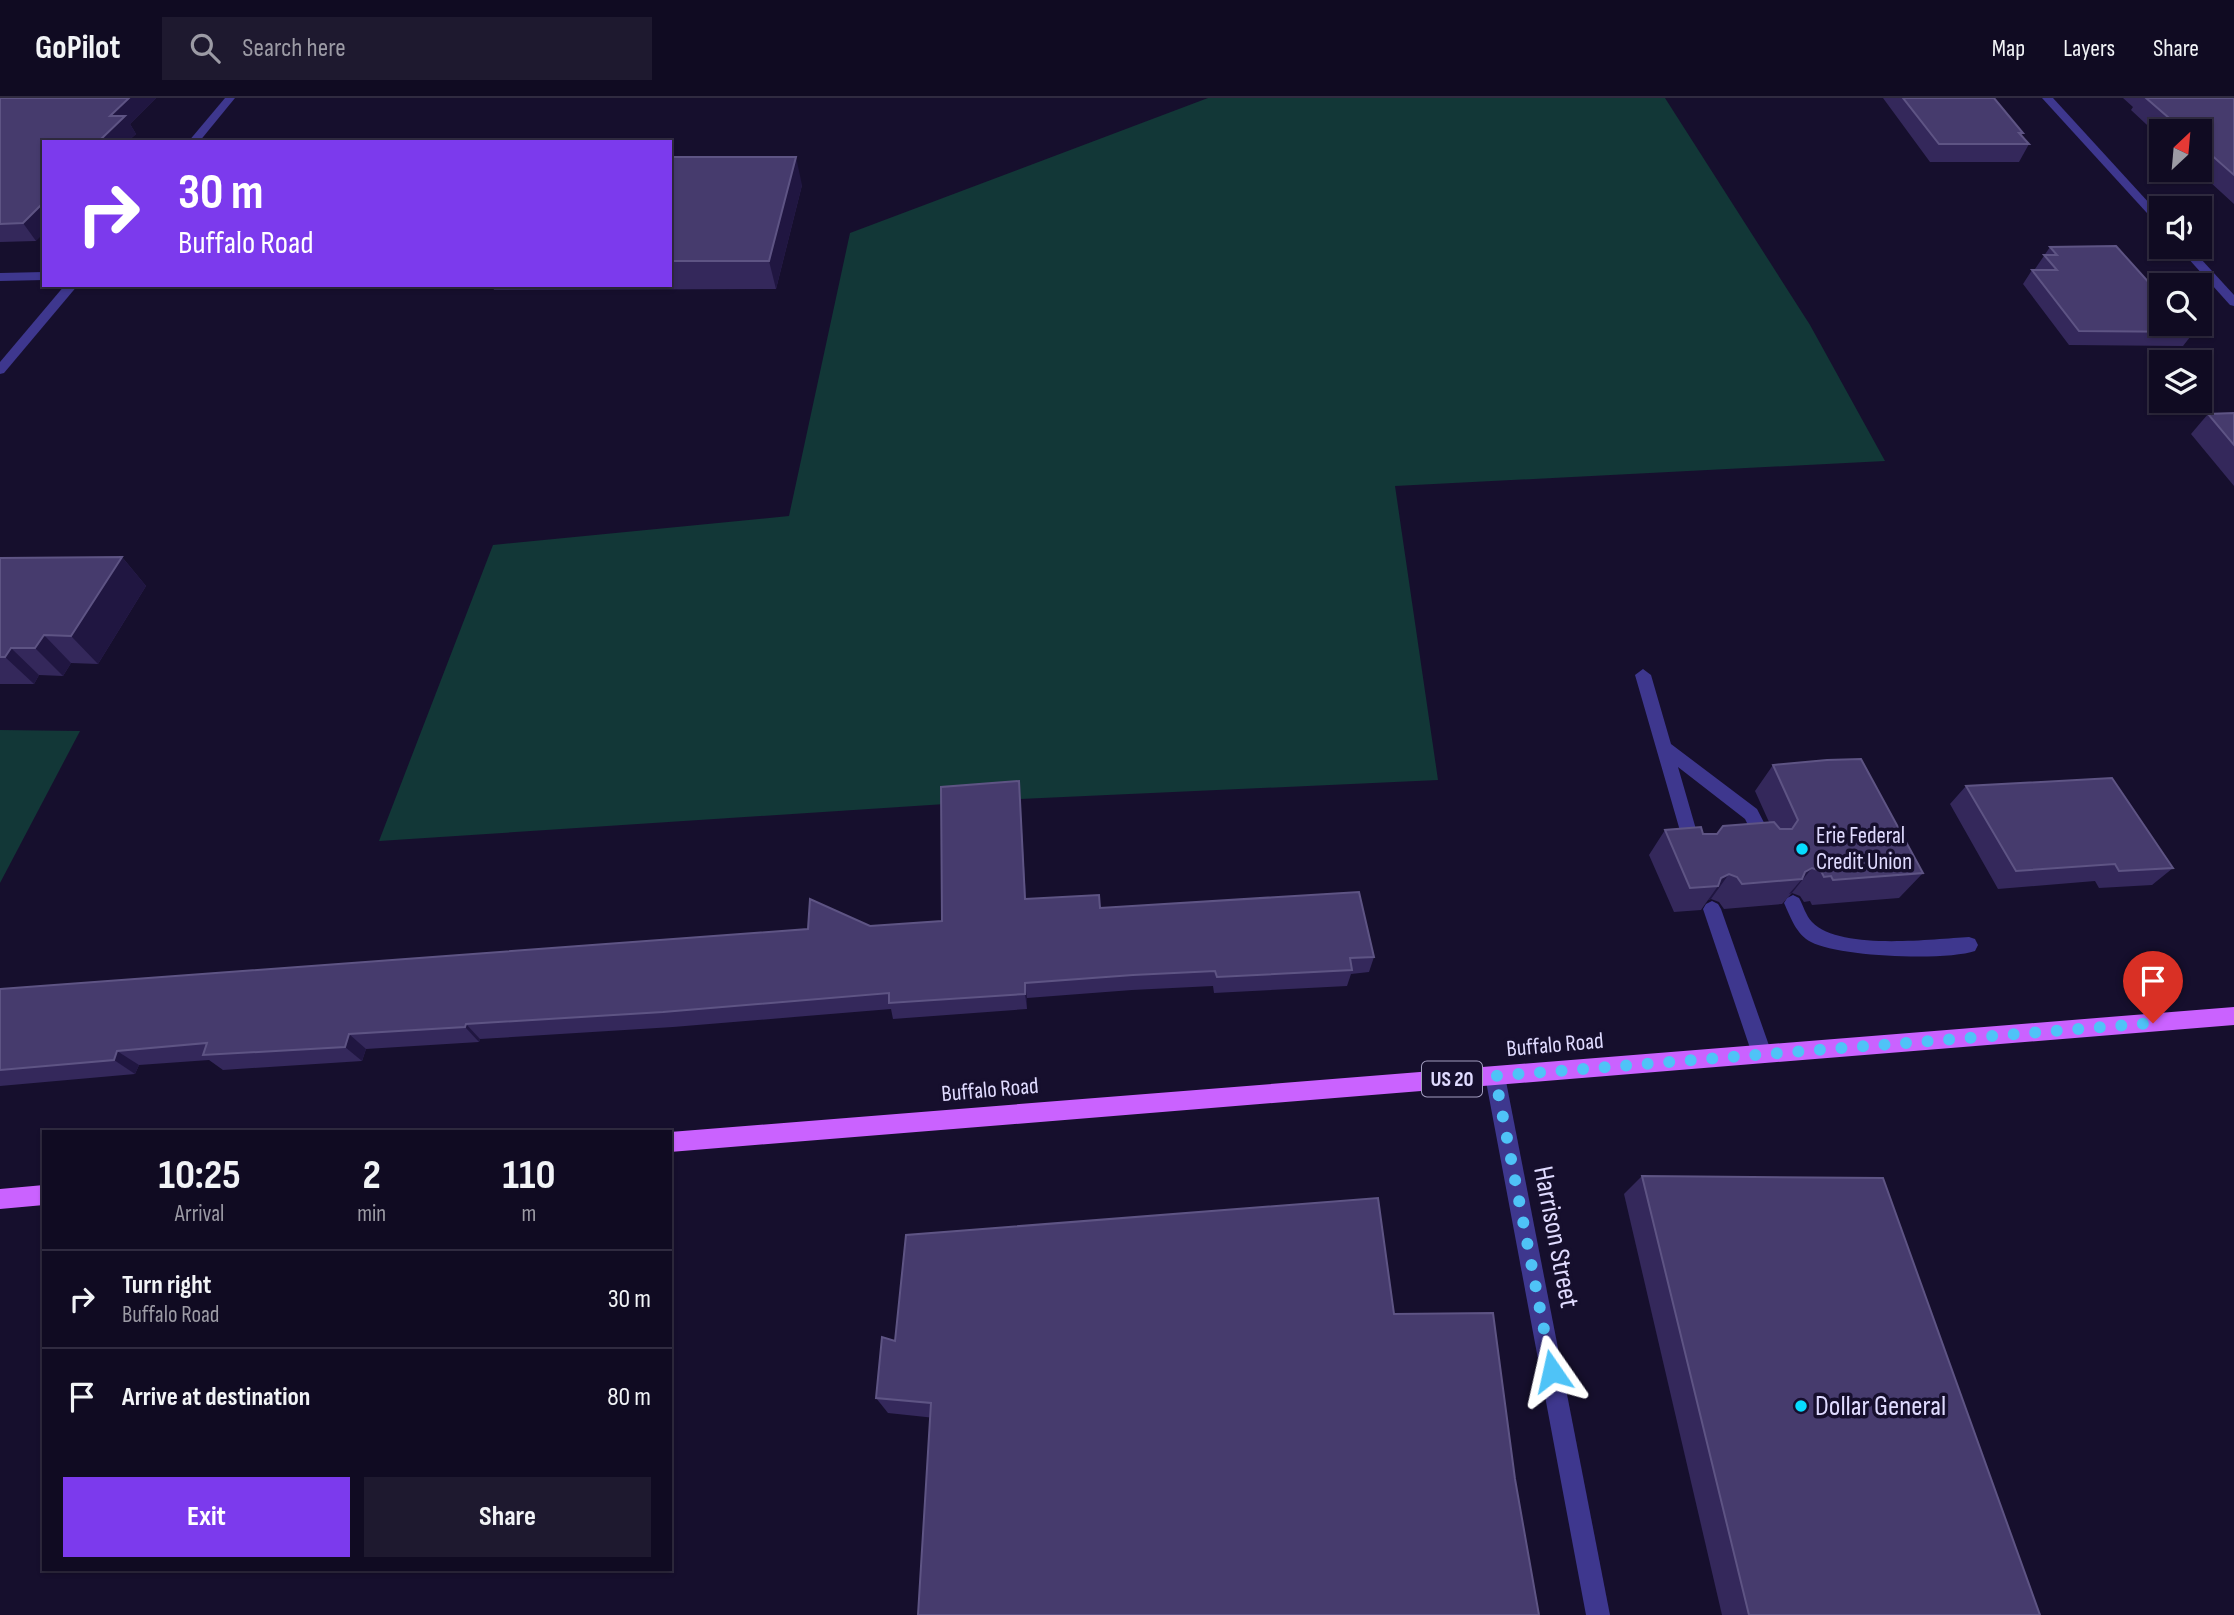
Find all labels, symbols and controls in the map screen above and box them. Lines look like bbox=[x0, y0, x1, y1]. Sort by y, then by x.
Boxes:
search box bbox=[162, 17, 652, 80]
text: GoPilot bbox=[35, 28, 120, 68]
icon: search bbox=[186, 29, 224, 67]
text: Search here bbox=[242, 33, 346, 64]
text: Map bbox=[1992, 34, 2025, 63]
text: Layers bbox=[2063, 34, 2115, 63]
text: Share bbox=[2153, 34, 2199, 63]
north arrow bbox=[2149, 119, 2212, 182]
map controls bbox=[2149, 119, 2212, 413]
text: 30 m bbox=[178, 164, 263, 223]
icon: right bbox=[63, 168, 154, 259]
button: sound bbox=[2149, 196, 2212, 259]
text: Buffalo Road bbox=[178, 224, 314, 263]
button: search bbox=[2149, 273, 2212, 336]
button: layers bbox=[2149, 350, 2212, 413]
place label: Erie Federal Credit Union bbox=[1816, 822, 1912, 876]
marker: Erie Federal Credit Union bbox=[1794, 841, 1810, 857]
pin bbox=[2123, 951, 2183, 1023]
icon: arrive bbox=[2134, 962, 2172, 1000]
street label: Buffalo Road bbox=[1505, 1027, 1605, 1063]
road number: US 20 bbox=[1422, 1062, 1482, 1096]
street label: Buffalo Road bbox=[940, 1072, 1040, 1108]
text: 10:25 bbox=[159, 1150, 241, 1201]
text: 2 bbox=[362, 1150, 381, 1201]
text: 110 bbox=[503, 1150, 555, 1201]
street label: Harrison Street bbox=[1526, 1163, 1586, 1311]
text: Arrival bbox=[175, 1200, 224, 1228]
text: min bbox=[357, 1200, 386, 1228]
text: m bbox=[522, 1200, 536, 1228]
text: Turn right bbox=[122, 1270, 211, 1301]
icon: right bbox=[63, 1280, 101, 1318]
text: 30 m bbox=[608, 1284, 651, 1315]
text: Buffalo Road bbox=[122, 1301, 219, 1329]
position arrow bbox=[1515, 1334, 1589, 1408]
icon: arrive bbox=[63, 1378, 101, 1416]
text: Arrive at destination bbox=[122, 1382, 310, 1413]
text: 80 m bbox=[607, 1382, 651, 1413]
place label: Dollar General bbox=[1815, 1390, 1946, 1423]
marker: Dollar General bbox=[1793, 1398, 1809, 1414]
button: Exit bbox=[63, 1477, 350, 1557]
button: Share bbox=[364, 1477, 651, 1557]

